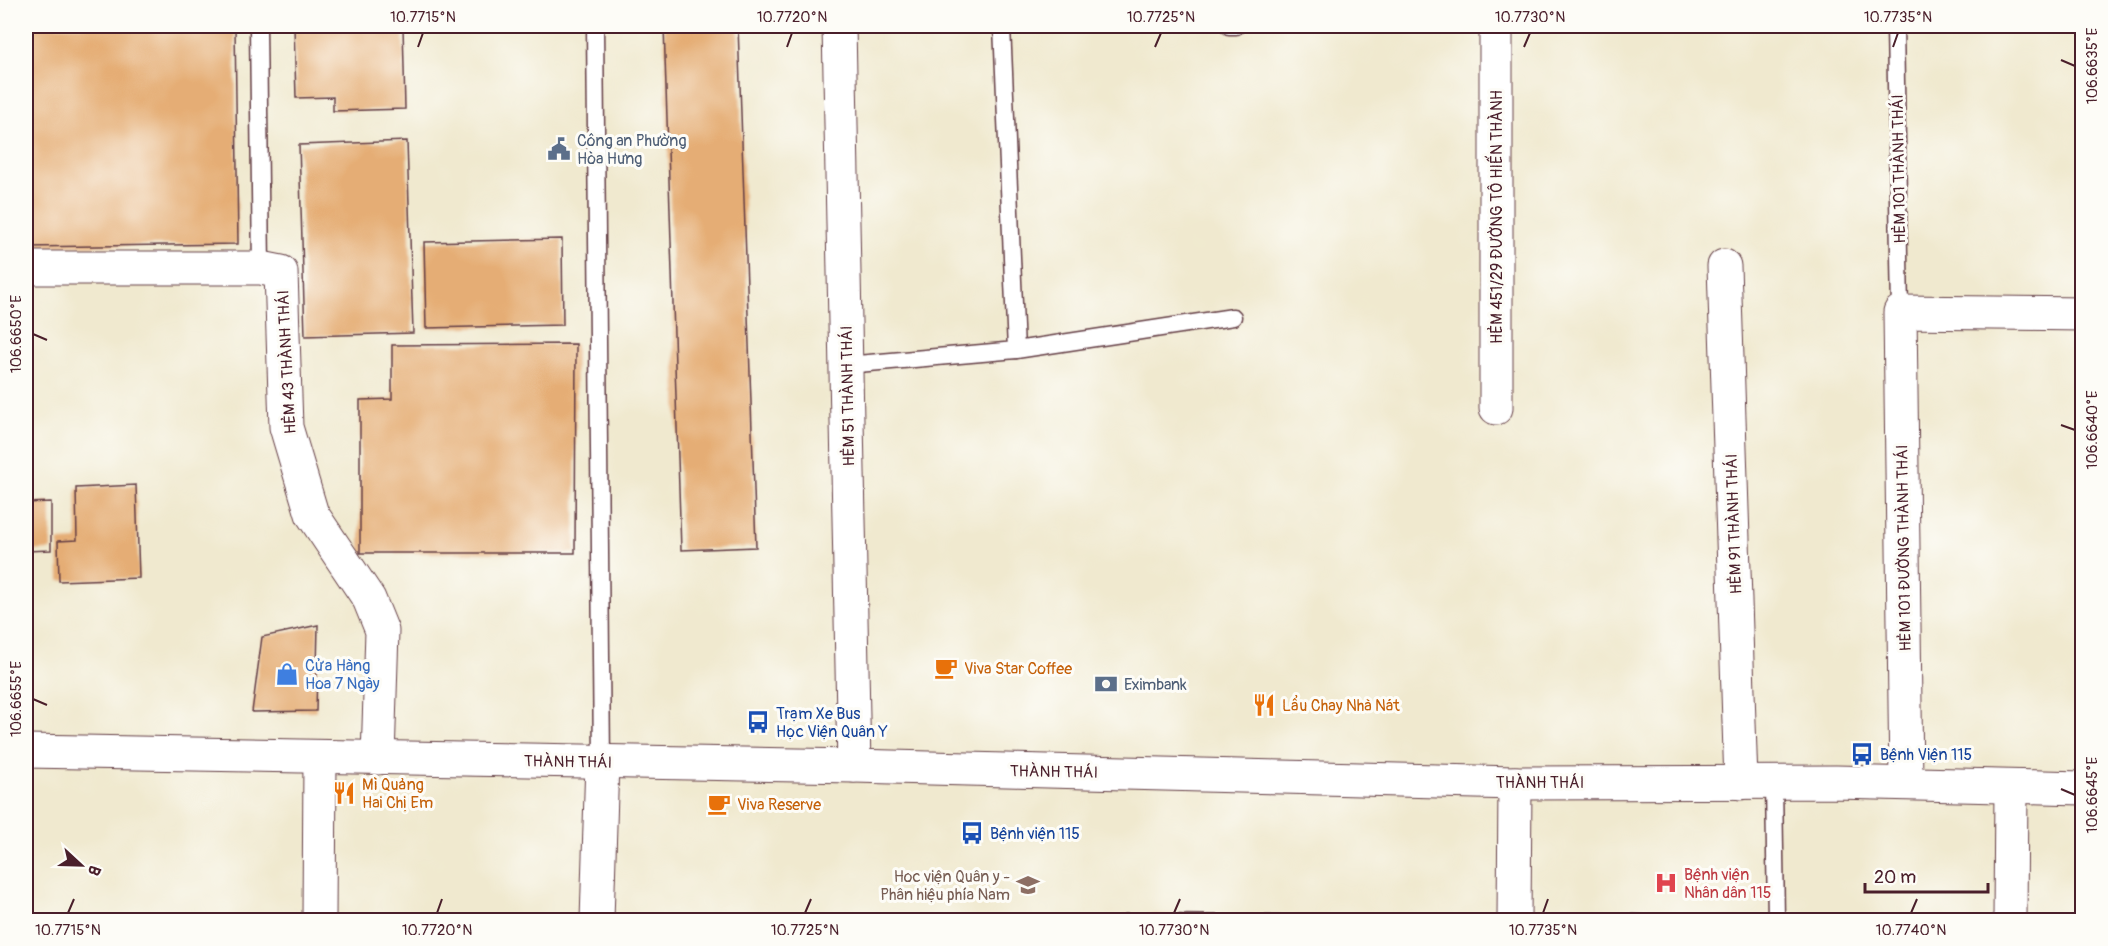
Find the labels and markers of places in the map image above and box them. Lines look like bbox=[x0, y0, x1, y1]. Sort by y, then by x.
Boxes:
place label: Công an Phường Hòa Hưng bbox=[577, 131, 686, 169]
public building icon: Công an Phường Hòa Hưng bbox=[546, 136, 572, 162]
cafe icon: Viva Star Coffee bbox=[933, 655, 959, 681]
place label: Cửa Hàng Hoa 7 Ngày bbox=[305, 656, 380, 694]
place label: Viva Star Coffee bbox=[964, 659, 1072, 679]
shop icon: Cửa Hàng Hoa 7 Ngày bbox=[274, 661, 300, 687]
bank icon: Eximbank bbox=[1093, 671, 1119, 697]
place label: Eximbank bbox=[1124, 675, 1187, 695]
restaurant icon: Lẩu Chay Nhà Nát bbox=[1251, 692, 1277, 718]
place label: Lẩu Chay Nhà Nát bbox=[1282, 695, 1400, 716]
place label: Trạm Xe Bus Học Viện Quân Y bbox=[776, 704, 888, 742]
bus stop icon: Trạm Xe Bus Học Viện Quân Y bbox=[745, 709, 771, 735]
bus stop icon: Bệnh Viện 115 bbox=[1849, 741, 1875, 767]
place label: Bệnh Viện 115 bbox=[1880, 745, 1972, 765]
place label: Mì Quảng Hai Chị Em bbox=[362, 775, 433, 813]
restaurant icon: Mì Quảng Hai Chị Em bbox=[331, 780, 357, 806]
cafe icon: Viva Reserve bbox=[706, 791, 732, 817]
place label: Viva Reserve bbox=[737, 795, 821, 815]
bus stop icon: Bệnh viện 115 bbox=[959, 820, 985, 846]
place label: Bệnh viện 115 bbox=[990, 824, 1080, 844]
place label: Bệnh viện Nhân dân 115 bbox=[1684, 865, 1771, 903]
place label: Hoc viện Quân y - Phân hiệu phía Nam bbox=[880, 867, 1010, 905]
hospital icon: Bệnh viện Nhân dân 115 bbox=[1653, 870, 1679, 896]
school or university icon: Hoc viện Quân y - Phân hiệu phía Nam bbox=[1015, 872, 1041, 898]

